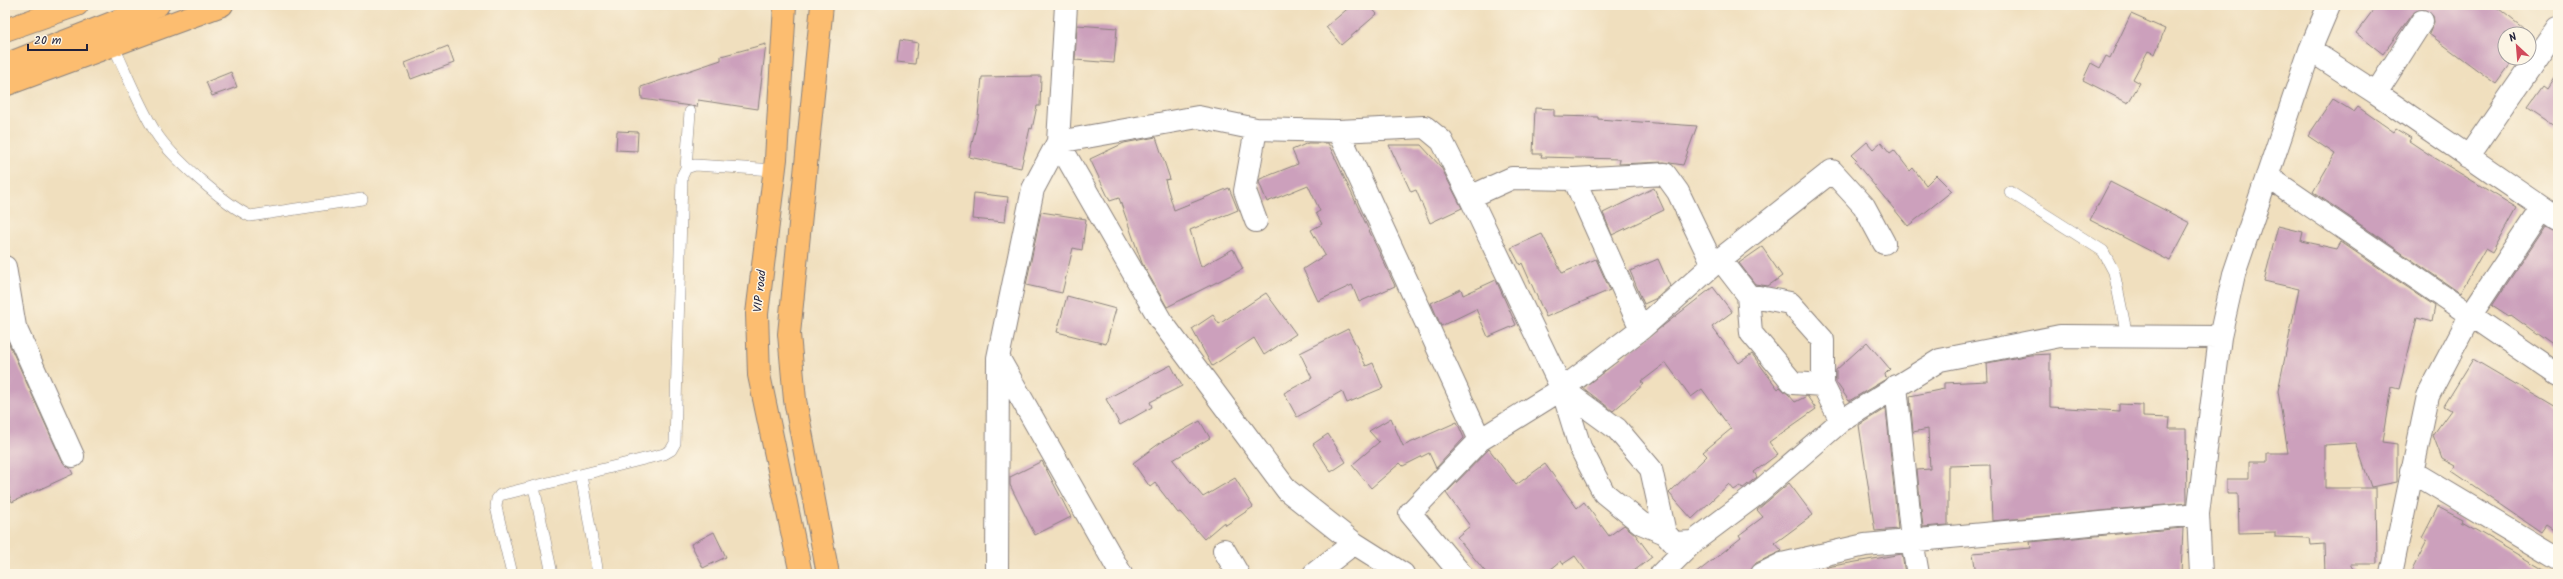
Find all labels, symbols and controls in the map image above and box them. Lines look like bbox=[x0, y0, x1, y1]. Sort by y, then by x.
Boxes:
scale bar bbox=[28, 26, 87, 52]
north arrow bbox=[2497, 26, 2537, 66]
text: N bbox=[2506, 28, 2520, 48]
text: 20 m bbox=[34, 31, 62, 50]
street label: VIP road bbox=[748, 268, 772, 313]

